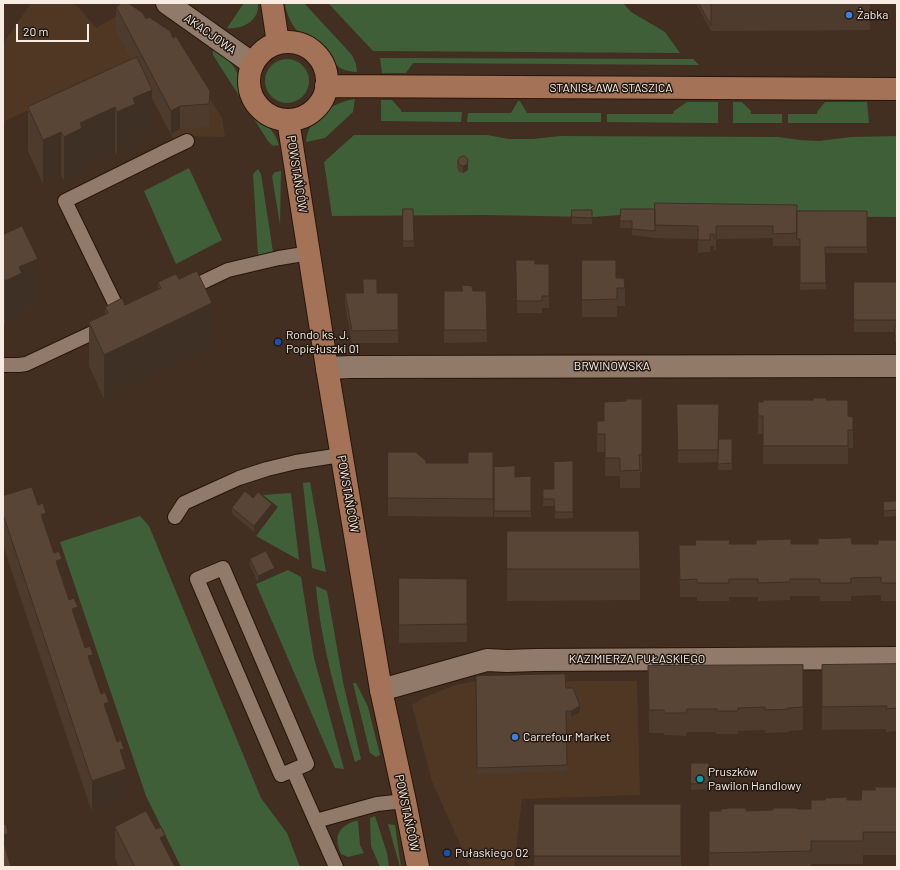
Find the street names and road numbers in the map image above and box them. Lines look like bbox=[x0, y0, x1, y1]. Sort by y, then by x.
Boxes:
street label: AKACJOWA bbox=[181, 11, 239, 57]
street label: STANISŁAWA STASZICA bbox=[550, 81, 672, 95]
street label: POWSTAŃCÓW bbox=[284, 134, 310, 214]
street label: BRWINOWSKA bbox=[574, 359, 650, 373]
street label: POWSTAŃCÓW bbox=[334, 454, 362, 534]
street label: KAZIMIERZA PUŁASKIEGO bbox=[569, 652, 705, 666]
street label: POWSTAŃCÓW bbox=[392, 773, 422, 853]

